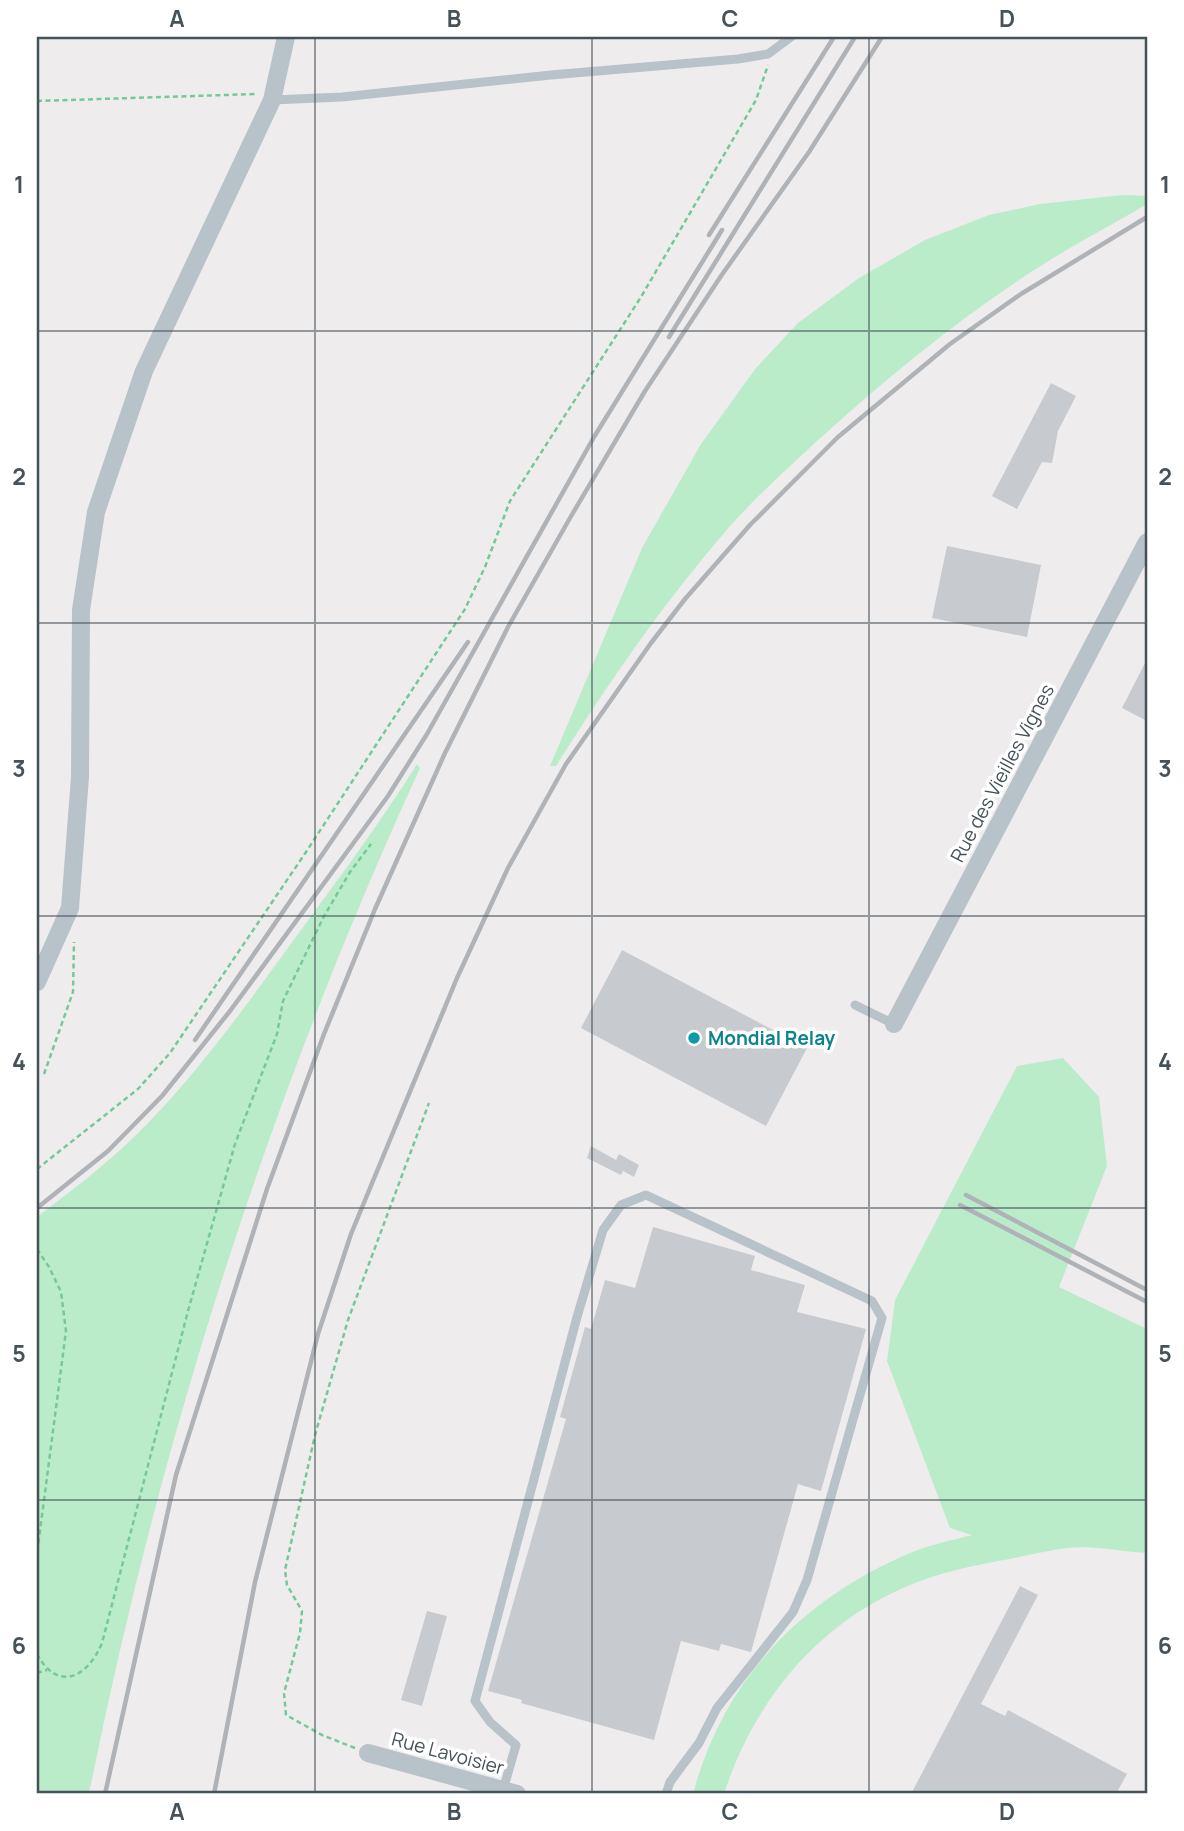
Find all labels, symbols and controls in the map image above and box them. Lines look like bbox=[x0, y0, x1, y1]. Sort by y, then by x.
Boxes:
text: A bbox=[169, 2, 185, 34]
text: B bbox=[447, 2, 461, 34]
text: C bbox=[722, 2, 739, 34]
text: D bbox=[999, 2, 1015, 34]
text: 1 bbox=[14, 168, 24, 200]
text: 1 bbox=[1160, 168, 1170, 200]
text: 2 bbox=[12, 460, 26, 492]
text: 2 bbox=[1158, 460, 1172, 492]
street label: Rue des Vieilles Vignes bbox=[944, 679, 1060, 867]
text: 3 bbox=[12, 752, 26, 784]
text: 3 bbox=[1158, 752, 1172, 784]
place label: Mondial Relay bbox=[708, 1025, 836, 1051]
marker: Mondial Relay bbox=[686, 1030, 702, 1046]
text: 4 bbox=[12, 1045, 26, 1077]
text: 4 bbox=[1158, 1045, 1172, 1077]
text: 5 bbox=[12, 1337, 26, 1369]
text: 5 bbox=[1158, 1337, 1172, 1369]
text: 6 bbox=[12, 1629, 26, 1661]
text: 6 bbox=[1158, 1629, 1172, 1661]
street label: Rue Lavoisier bbox=[389, 1726, 507, 1781]
text: A bbox=[169, 1795, 185, 1827]
text: B bbox=[447, 1795, 461, 1827]
text: C bbox=[722, 1795, 739, 1827]
text: D bbox=[999, 1795, 1015, 1827]

